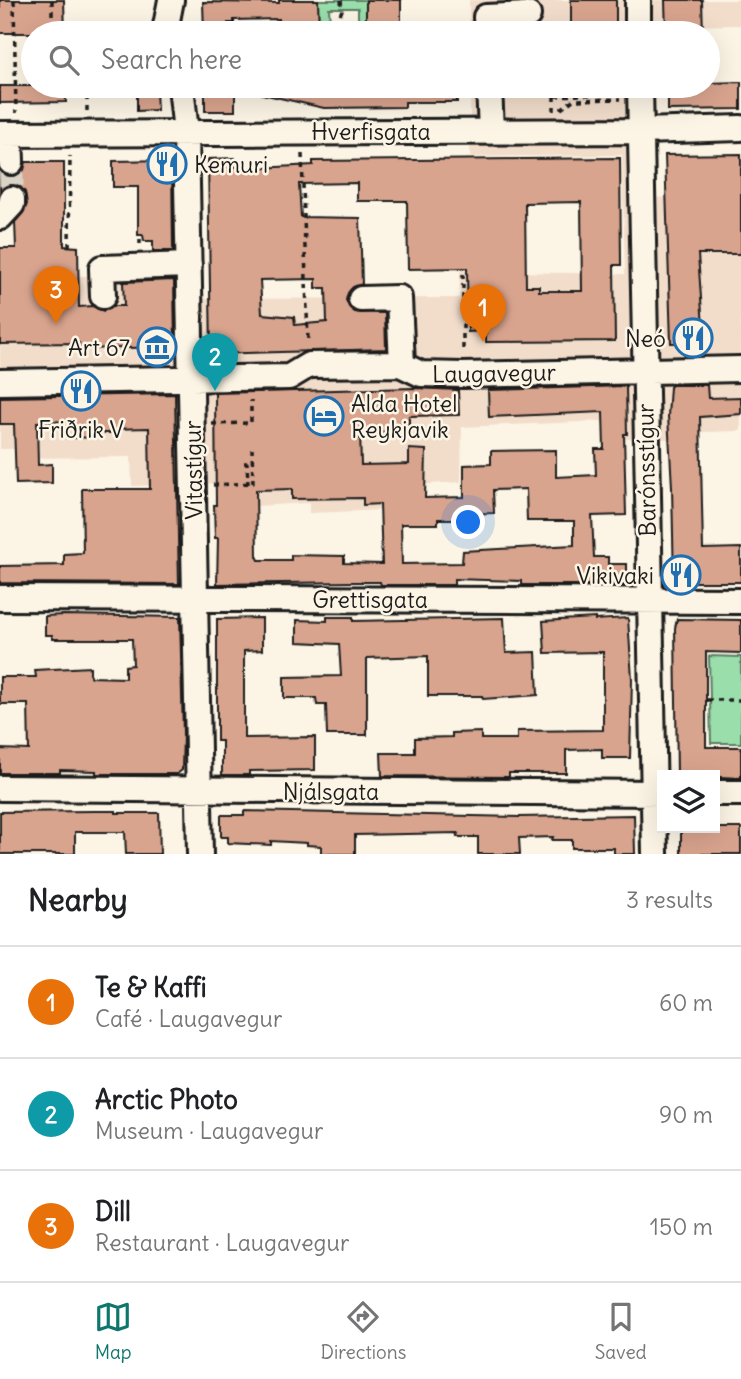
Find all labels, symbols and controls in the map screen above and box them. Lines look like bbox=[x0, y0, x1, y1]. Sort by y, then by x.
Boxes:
search box bbox=[21, 21, 720, 98]
icon: search bbox=[45, 41, 83, 79]
text: Search here bbox=[101, 43, 242, 76]
street label: Hverfisgata bbox=[311, 117, 431, 146]
restaurant icon: Kemuri bbox=[146, 143, 188, 185]
place label: Kemuri bbox=[194, 150, 268, 179]
pin: 3 bbox=[33, 266, 79, 324]
pin: 1 bbox=[460, 284, 506, 342]
restaurant icon: Neó bbox=[672, 317, 714, 359]
place label: Neó bbox=[625, 324, 666, 353]
museum icon: Art 67 bbox=[136, 326, 178, 368]
place label: Art 67 bbox=[68, 333, 130, 362]
pin: 2 bbox=[192, 333, 238, 391]
street label: Laugavegur bbox=[432, 357, 557, 389]
restaurant icon: Friðrik V bbox=[60, 370, 102, 412]
place label: Alda Hotel Reykjavik bbox=[351, 389, 457, 444]
hotel icon: Alda Hotel Reykjavik bbox=[303, 395, 345, 437]
street label: Barónsstígur bbox=[630, 403, 662, 537]
place label: Friðrik V bbox=[38, 415, 124, 444]
street label: Vitastígur bbox=[178, 419, 208, 520]
your location bbox=[451, 505, 485, 539]
restaurant icon: Vikivaki bbox=[660, 554, 702, 596]
place label: Vikivaki bbox=[577, 561, 654, 590]
street label: Grettisgata bbox=[312, 585, 428, 614]
map controls bbox=[657, 770, 720, 833]
button: layers bbox=[657, 770, 720, 833]
street label: Njálsgata bbox=[283, 777, 379, 806]
text: Nearby bbox=[28, 881, 128, 919]
text: 3 results bbox=[626, 885, 713, 914]
text: Te & Kaffi bbox=[95, 971, 207, 1004]
text: 1 bbox=[46, 988, 56, 1017]
text: 60 m bbox=[659, 988, 713, 1017]
text: Café · Laugavegur bbox=[95, 1004, 282, 1033]
text: Arctic Photo bbox=[95, 1083, 238, 1116]
text: 2 bbox=[45, 1100, 57, 1129]
text: 90 m bbox=[659, 1100, 713, 1129]
text: Museum · Laugavegur bbox=[95, 1116, 323, 1145]
text: Dill bbox=[95, 1195, 131, 1228]
text: 3 bbox=[44, 1212, 58, 1241]
text: 150 m bbox=[650, 1212, 713, 1241]
text: Restaurant · Laugavegur bbox=[95, 1228, 349, 1257]
tab: Map bbox=[94, 1298, 132, 1364]
tab: Directions bbox=[321, 1298, 406, 1364]
tab: Saved bbox=[595, 1298, 647, 1364]

